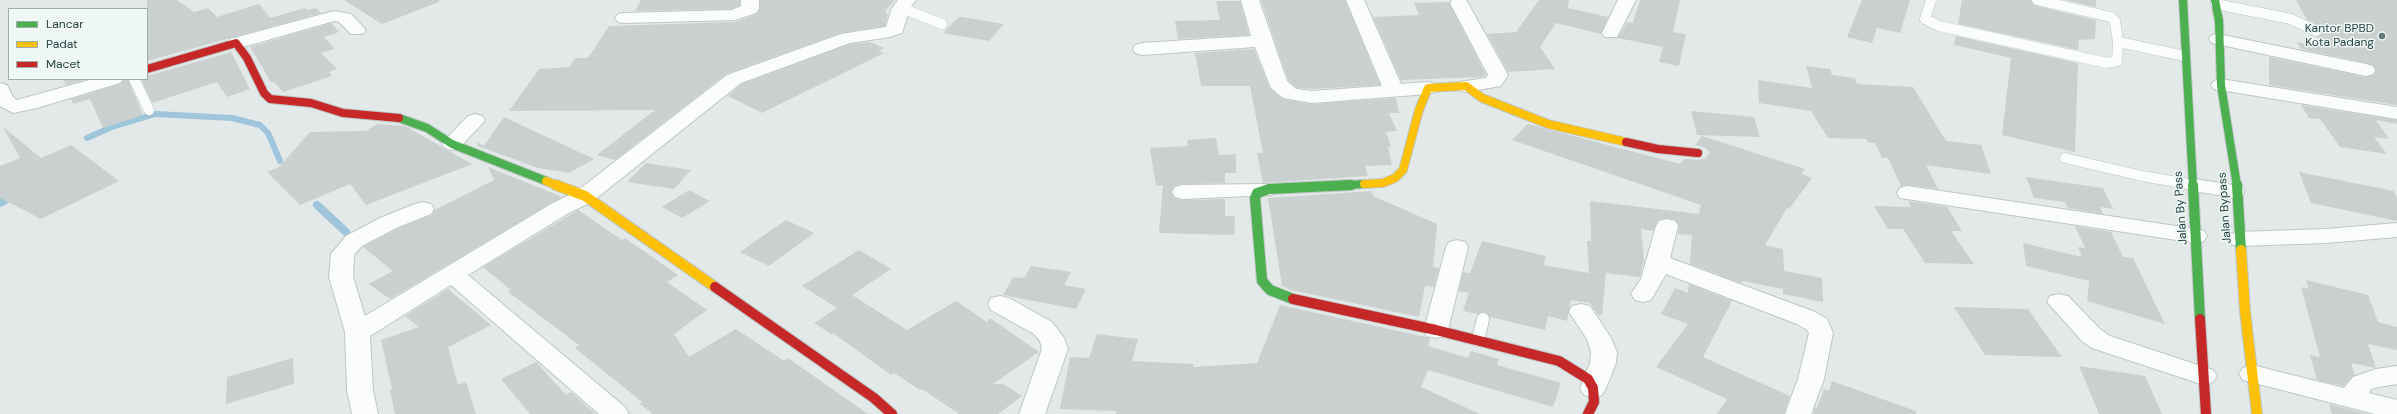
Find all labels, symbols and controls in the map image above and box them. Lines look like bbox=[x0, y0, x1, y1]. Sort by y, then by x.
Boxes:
legend bbox=[8, 8, 148, 80]
text: Lancar bbox=[46, 16, 84, 32]
place label: Kantor BPBD Kota Padang bbox=[2305, 22, 2374, 50]
marker: Kantor BPBD Kota Padang bbox=[2377, 31, 2387, 41]
text: Padat bbox=[46, 36, 78, 52]
text: Macet bbox=[46, 56, 81, 72]
street label: Jalan By Pass bbox=[2171, 170, 2191, 246]
street label: Jalan Bypass bbox=[2215, 172, 2235, 244]

